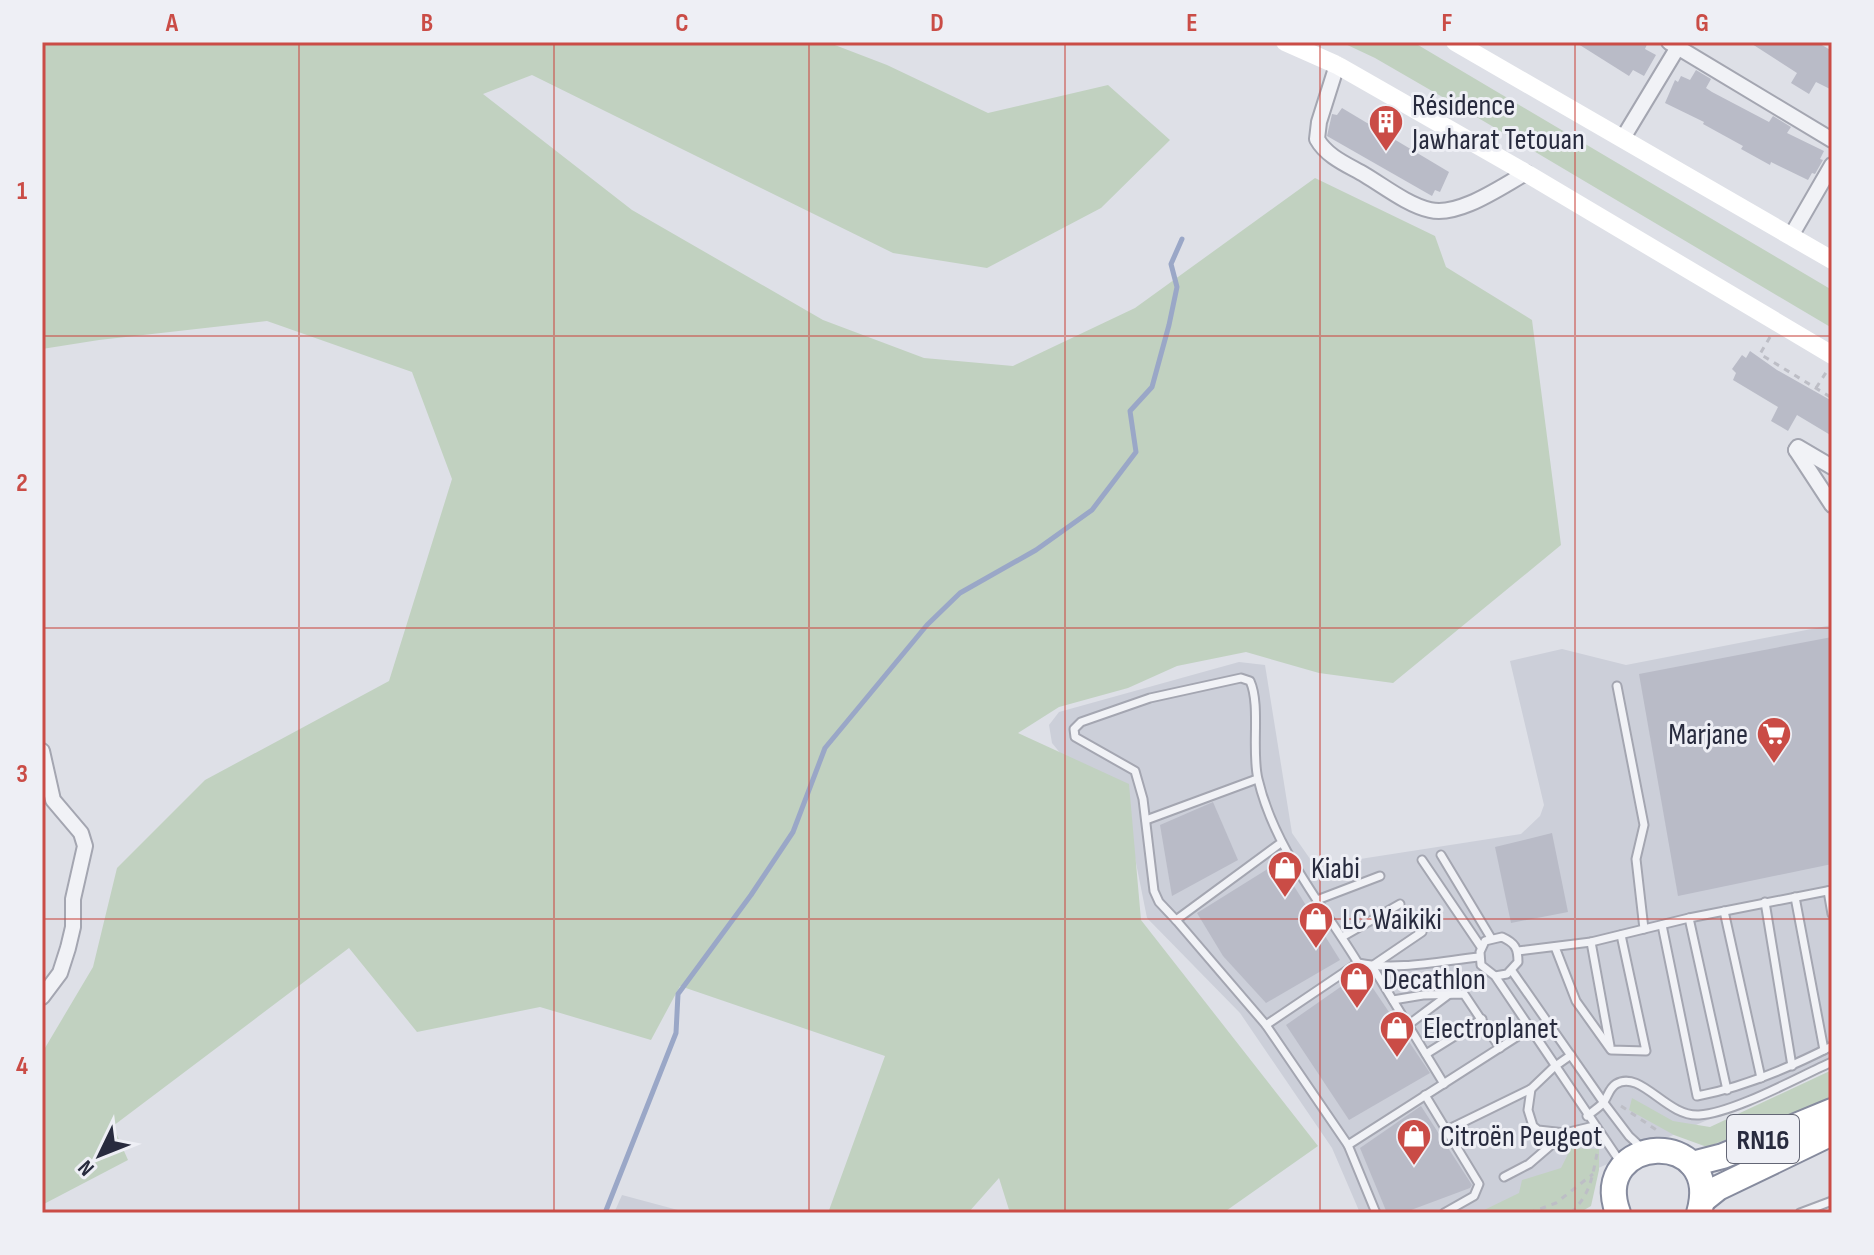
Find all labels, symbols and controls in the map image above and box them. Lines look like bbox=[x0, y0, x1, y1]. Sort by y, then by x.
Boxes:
text: A bbox=[165, 8, 179, 39]
text: B bbox=[421, 8, 433, 39]
text: C bbox=[675, 8, 689, 39]
text: D bbox=[930, 8, 944, 39]
text: E bbox=[1186, 8, 1198, 39]
text: F bbox=[1442, 8, 1453, 39]
text: G bbox=[1695, 8, 1709, 39]
place label: Résidence Jawharat Tetouan bbox=[1411, 88, 1585, 158]
building icon: Résidence Jawharat Tetouan bbox=[1367, 103, 1405, 153]
text: 1 bbox=[17, 176, 27, 207]
text: 2 bbox=[16, 468, 28, 499]
supermarket icon: Marjane bbox=[1755, 715, 1793, 765]
place label: Marjane bbox=[1668, 717, 1748, 753]
text: 3 bbox=[16, 759, 28, 790]
shop icon: Kiabi bbox=[1266, 849, 1304, 899]
place label: Kiabi bbox=[1311, 851, 1360, 887]
shop icon: LC Waikiki bbox=[1297, 900, 1335, 950]
place label: LC Waikiki bbox=[1342, 902, 1442, 938]
shop icon: Decathlon bbox=[1338, 960, 1376, 1010]
place label: Decathlon bbox=[1383, 962, 1486, 998]
shop icon: Electroplanet bbox=[1378, 1009, 1416, 1059]
place label: Electroplanet bbox=[1423, 1011, 1558, 1047]
text: 4 bbox=[16, 1051, 28, 1082]
north arrow bbox=[60, 1115, 140, 1195]
road number: RN16 bbox=[1727, 1115, 1799, 1163]
shop icon: Citroën Peugeot bbox=[1395, 1117, 1433, 1167]
place label: Citroën Peugeot bbox=[1440, 1119, 1602, 1155]
text: N bbox=[73, 1154, 100, 1181]

